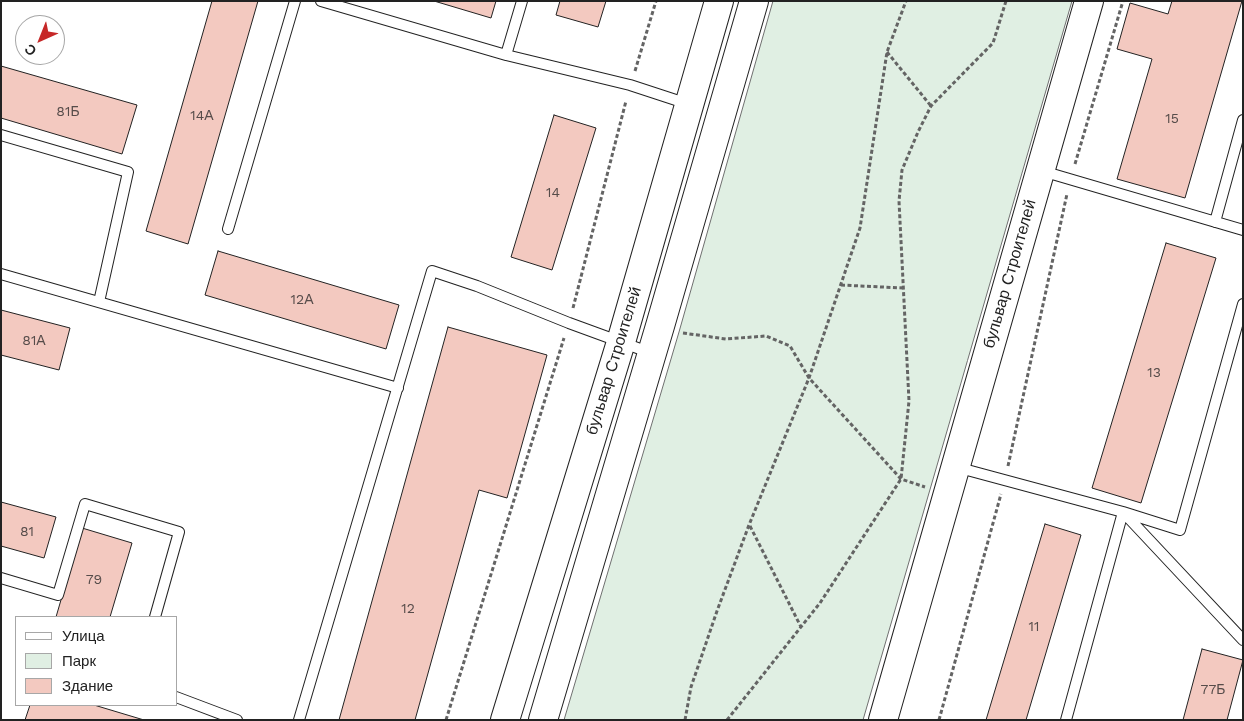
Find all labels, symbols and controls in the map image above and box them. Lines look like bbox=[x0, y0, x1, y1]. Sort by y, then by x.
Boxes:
north arrow bbox=[15, 15, 65, 65]
text: С bbox=[21, 41, 39, 59]
house number: 81Б bbox=[56, 104, 80, 120]
house number: 14А bbox=[190, 108, 214, 124]
house number: 15 bbox=[1165, 111, 1179, 127]
house number: 14 bbox=[546, 185, 560, 201]
street label: бульвар Строителей bbox=[980, 197, 1040, 351]
street label: бульвар Строителей bbox=[582, 285, 646, 437]
house number: 12А bbox=[291, 292, 313, 308]
house number: 81А bbox=[22, 333, 46, 349]
house number: 13 bbox=[1147, 365, 1161, 381]
house number: 81 bbox=[20, 524, 34, 540]
house number: 79 bbox=[86, 572, 102, 588]
house number: 12 bbox=[401, 601, 415, 617]
legend bbox=[15, 616, 178, 706]
house number: 11 bbox=[1029, 619, 1039, 635]
text: Улица bbox=[62, 627, 105, 645]
text: Парк bbox=[62, 652, 96, 670]
text: Здание bbox=[62, 677, 113, 695]
house number: 77Б bbox=[1201, 682, 1225, 698]

